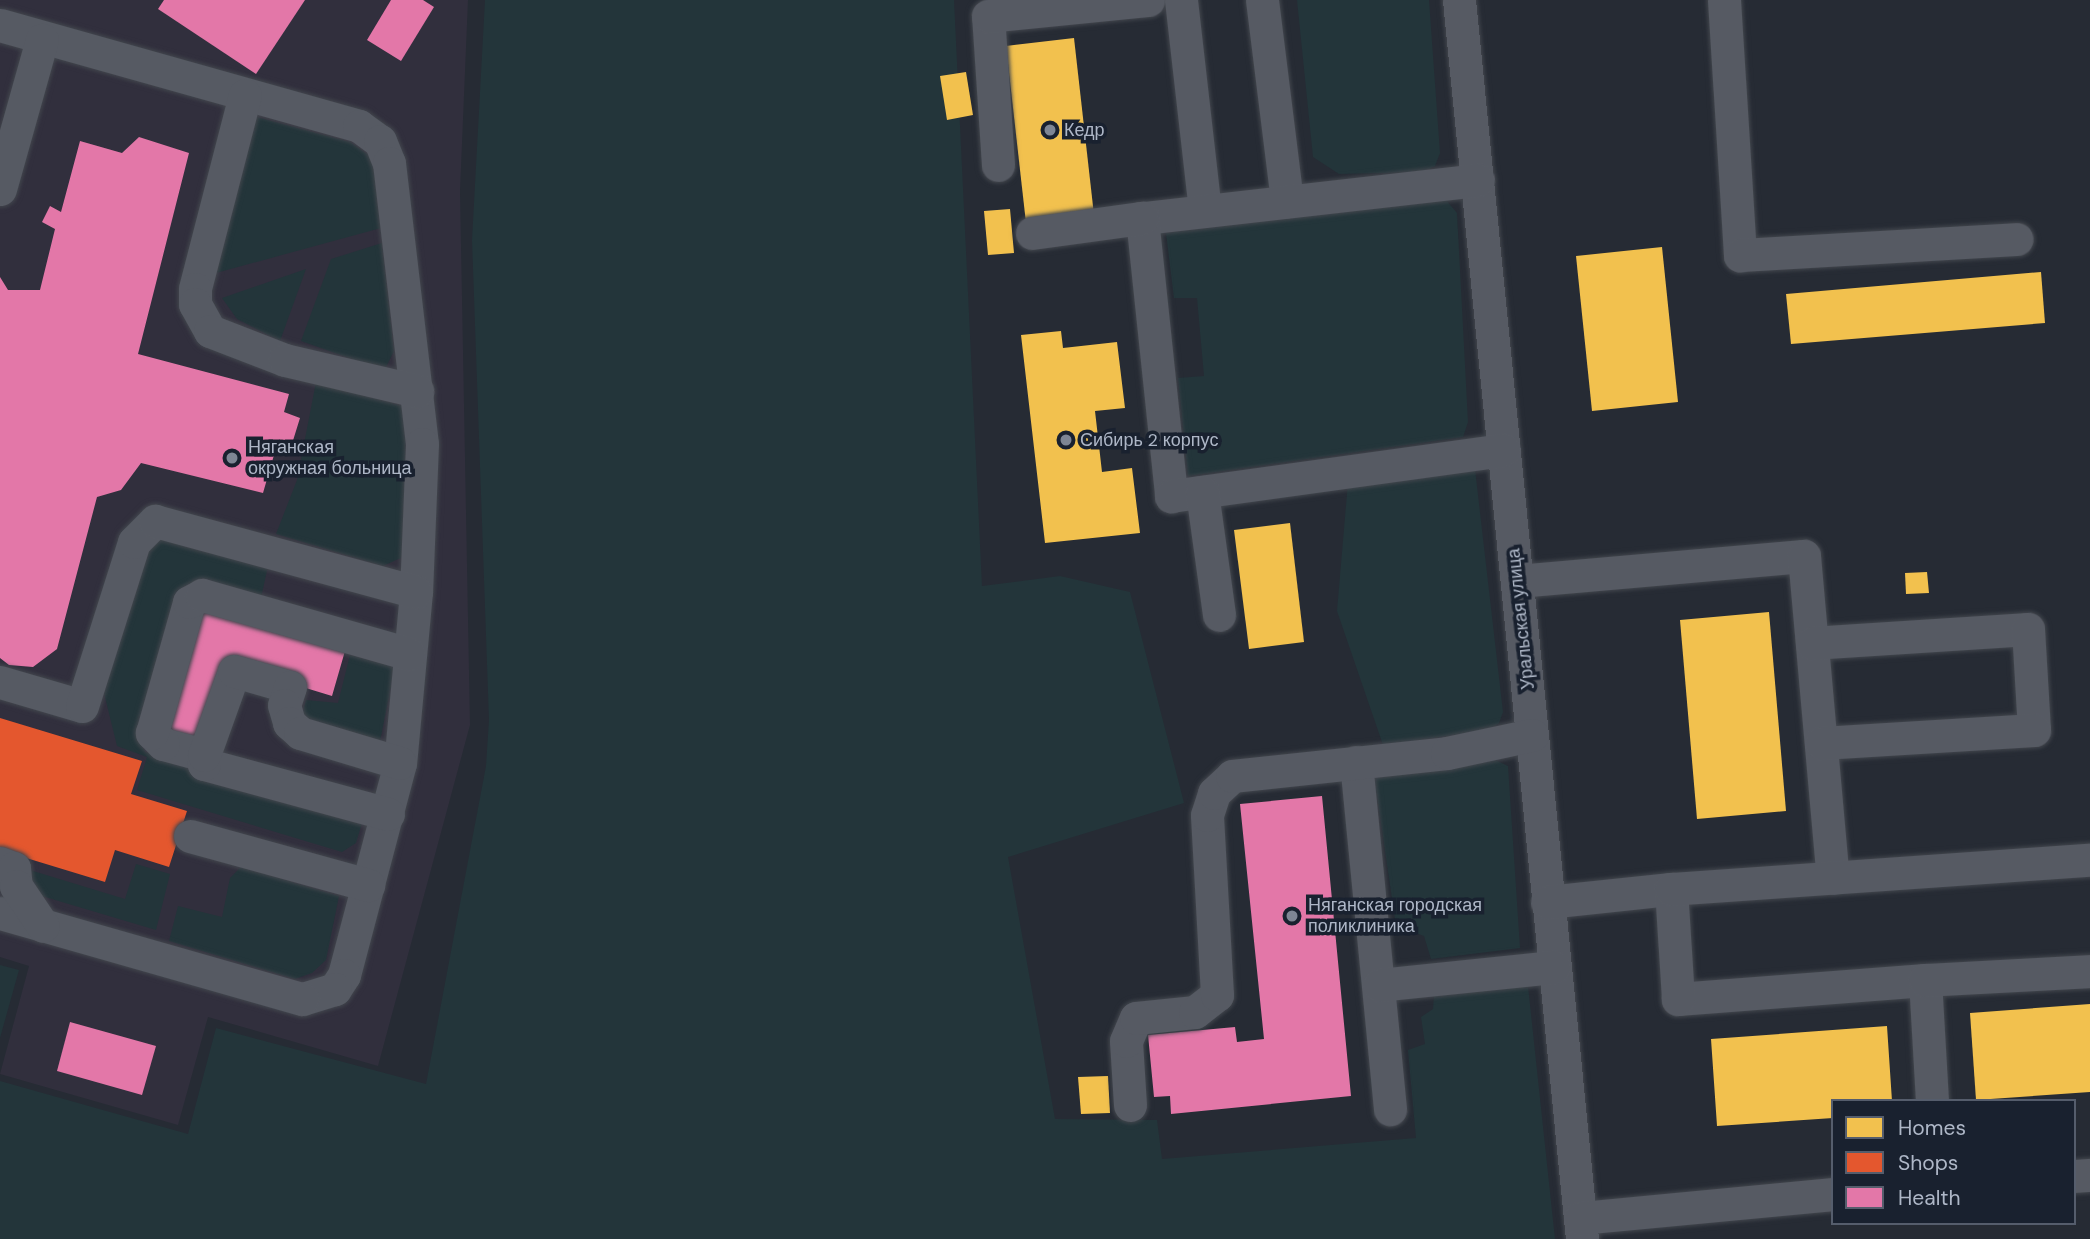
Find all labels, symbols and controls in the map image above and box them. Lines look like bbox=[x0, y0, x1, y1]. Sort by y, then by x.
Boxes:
place label: Кедр bbox=[1064, 119, 1105, 141]
marker: Кедр bbox=[1042, 122, 1058, 138]
place label: Сибирь 2 корпус bbox=[1080, 429, 1218, 451]
marker: Сибирь 2 корпус bbox=[1058, 432, 1074, 448]
place label: Няганская окружная больница bbox=[248, 437, 412, 480]
marker: Няганская окружная больница bbox=[222, 448, 242, 468]
street label: Уральская улица bbox=[1503, 547, 1539, 691]
place label: Няганская городская поликлиника bbox=[1308, 895, 1482, 937]
marker: Няганская городская поликлиника bbox=[1282, 906, 1302, 926]
legend bbox=[1831, 1099, 2076, 1225]
text: Homes bbox=[1898, 1114, 1966, 1142]
text: Shops bbox=[1898, 1149, 1958, 1177]
text: Health bbox=[1898, 1184, 1961, 1212]

